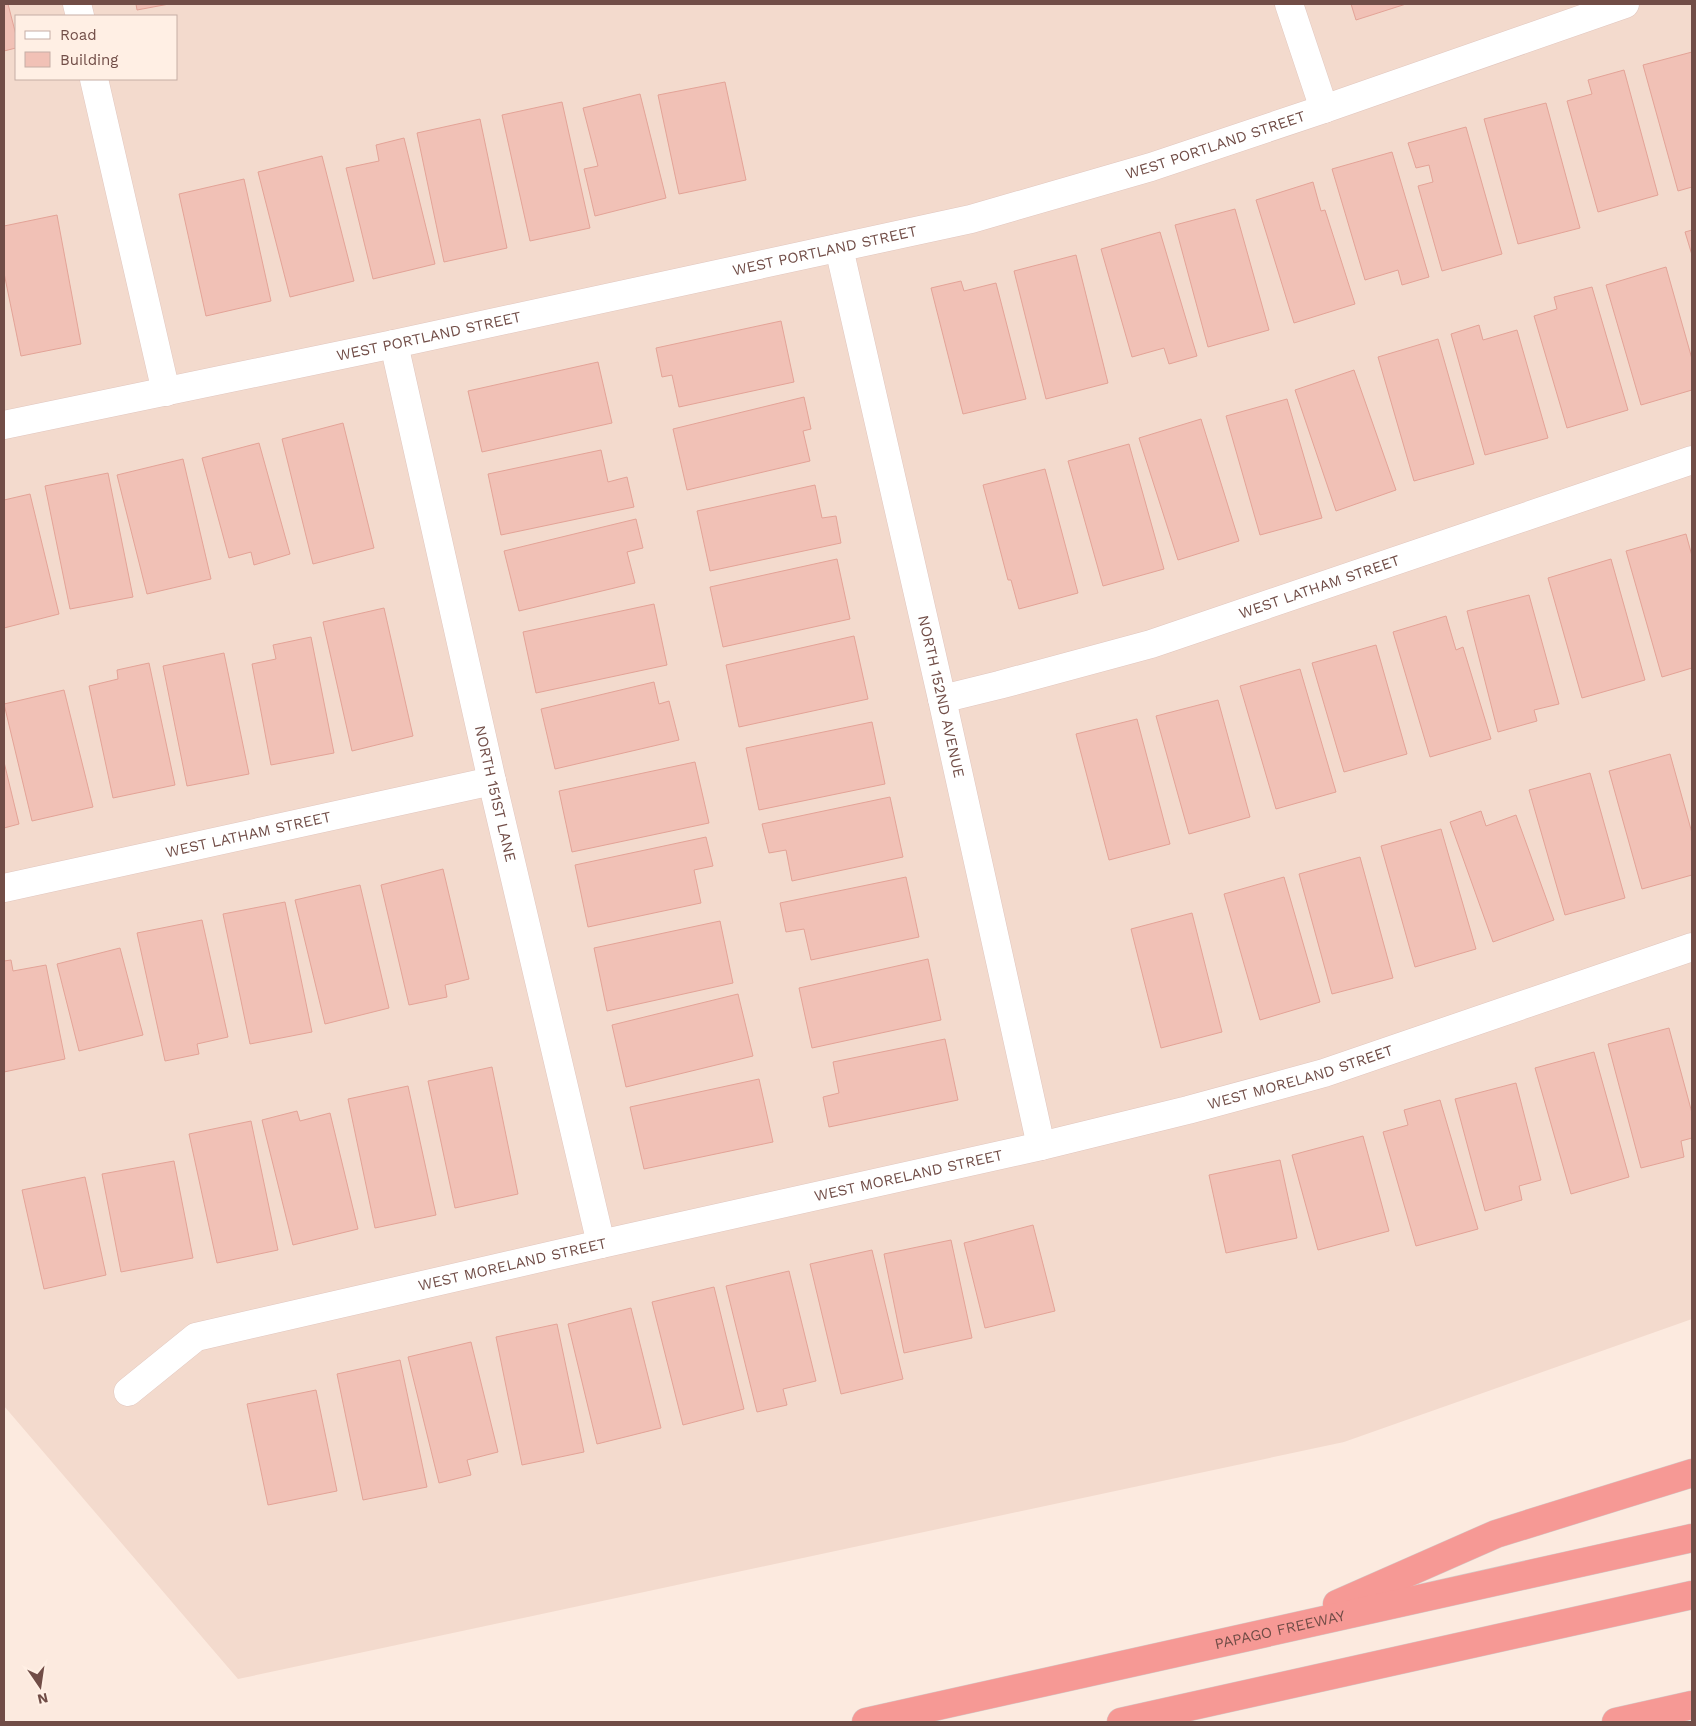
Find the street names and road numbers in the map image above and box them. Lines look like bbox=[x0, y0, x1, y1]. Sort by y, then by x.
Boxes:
street label: WEST PORTLAND STREET bbox=[1123, 107, 1308, 183]
street label: WEST PORTLAND STREET bbox=[731, 222, 919, 279]
street label: WEST PORTLAND STREET bbox=[335, 308, 523, 365]
street label: WEST LATHAM STREET bbox=[1237, 551, 1402, 622]
street label: NORTH 152ND AVENUE bbox=[914, 613, 968, 779]
street label: NORTH 151ST LANE bbox=[471, 724, 520, 864]
street label: WEST LATHAM STREET bbox=[164, 808, 333, 861]
street label: WEST MORELAND STREET bbox=[1205, 1041, 1395, 1113]
street label: WEST MORELAND STREET bbox=[812, 1146, 1005, 1205]
street label: WEST MORELAND STREET bbox=[416, 1234, 608, 1295]
street label: PAPAGO FREEWAY bbox=[1213, 1606, 1347, 1653]

